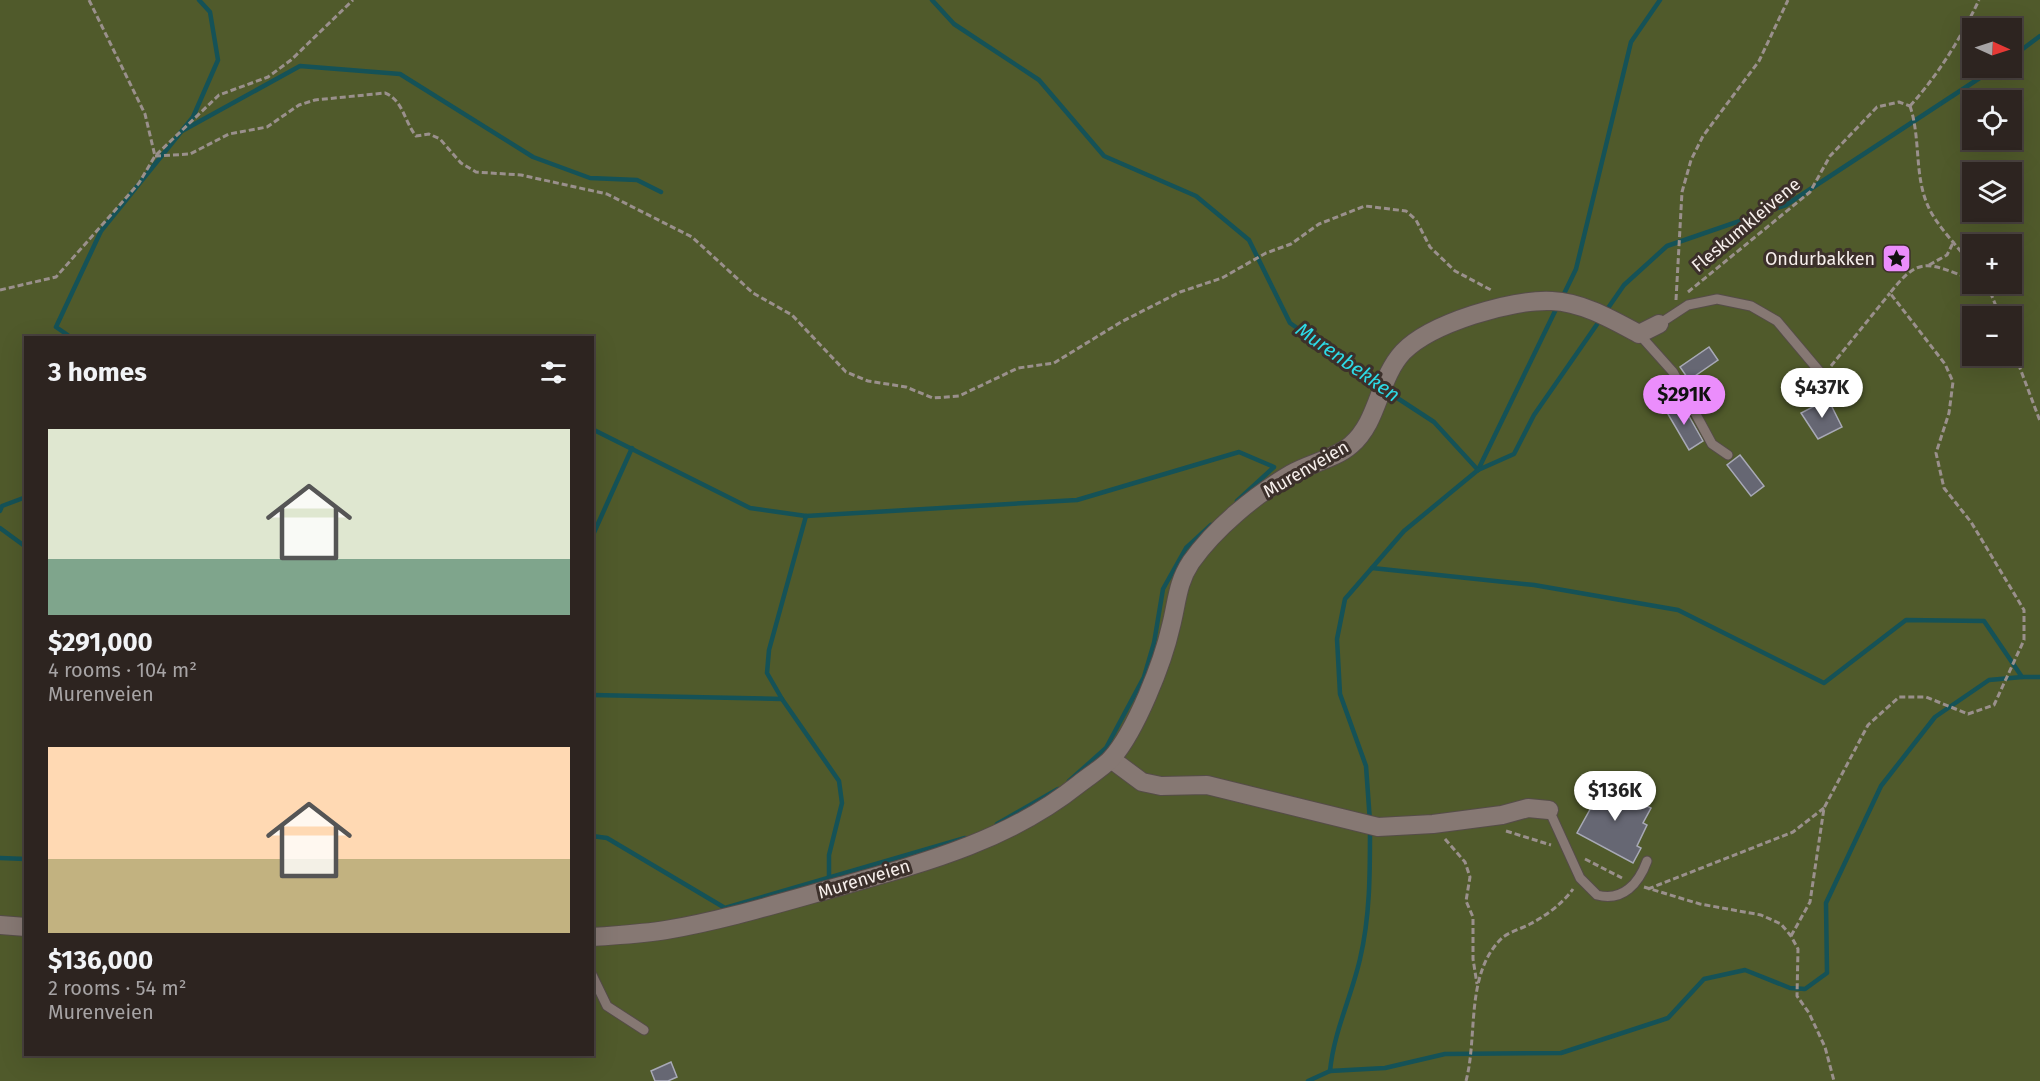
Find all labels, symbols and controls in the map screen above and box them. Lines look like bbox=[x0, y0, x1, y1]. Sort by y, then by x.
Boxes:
north arrow bbox=[1962, 18, 2022, 78]
map controls bbox=[1962, 18, 2022, 366]
button: locate bbox=[1962, 90, 2022, 150]
button: layers bbox=[1962, 162, 2022, 222]
street label: Fleskumkleivene bbox=[1687, 173, 1805, 277]
button: + bbox=[1962, 234, 2022, 294]
place icon: Ondurbakken bbox=[1880, 243, 1912, 275]
place label: Ondurbakken bbox=[1765, 248, 1875, 270]
button: − bbox=[1962, 306, 2022, 366]
water label: Murenbekken bbox=[1291, 317, 1405, 407]
icon: filters bbox=[537, 356, 570, 389]
text: 3 homes bbox=[48, 357, 147, 388]
pin: $437K bbox=[1780, 368, 1864, 419]
pin: $291K bbox=[1642, 375, 1726, 426]
text: $437K bbox=[1795, 375, 1849, 399]
text: $291K bbox=[1657, 382, 1711, 406]
street label: Murenveien bbox=[1259, 436, 1353, 502]
icon: home bbox=[255, 468, 363, 576]
text: $291,000 bbox=[48, 627, 153, 658]
text: 4 rooms · 104 m² bbox=[48, 658, 197, 682]
text: Murenveien bbox=[48, 682, 154, 706]
pin: $136K bbox=[1573, 771, 1657, 822]
text: $136K bbox=[1588, 778, 1642, 802]
icon: home bbox=[255, 786, 363, 894]
street label: Murenveien bbox=[815, 855, 913, 903]
text: $136,000 bbox=[48, 945, 153, 976]
text: 2 rooms · 54 m² bbox=[48, 976, 187, 1000]
text: Murenveien bbox=[48, 1000, 154, 1024]

